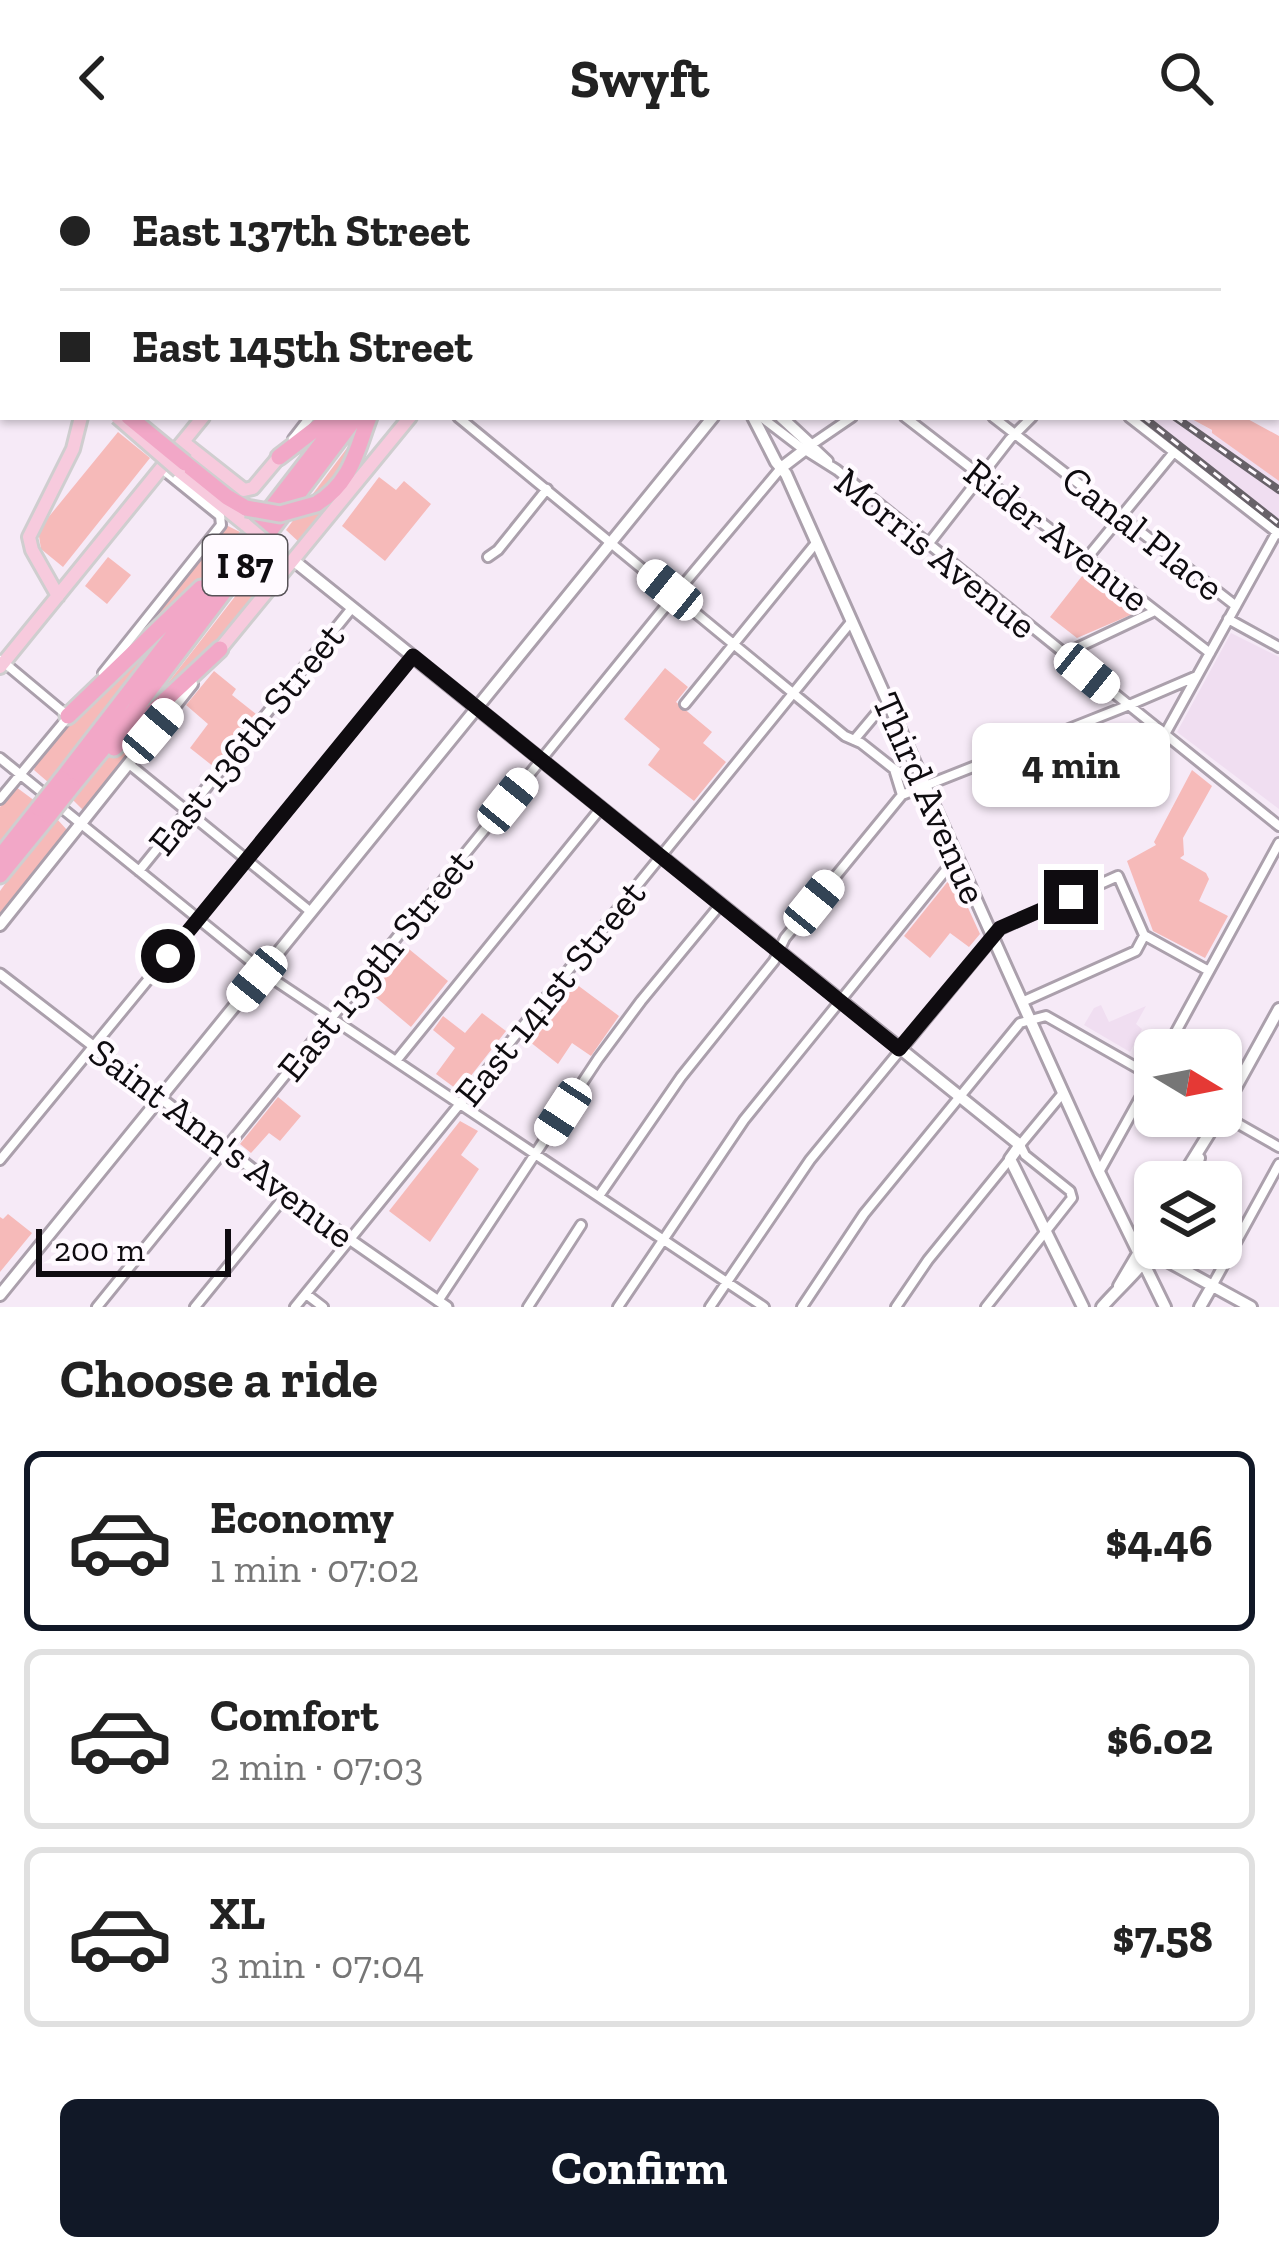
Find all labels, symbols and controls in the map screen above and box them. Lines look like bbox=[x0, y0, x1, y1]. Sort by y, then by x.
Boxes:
icon: back bbox=[60, 45, 126, 111]
icon: search bbox=[1153, 45, 1219, 111]
text: Swyft bbox=[570, 46, 709, 111]
text: East 137th Street bbox=[132, 204, 470, 258]
text: East 145th Street bbox=[132, 320, 472, 374]
street label: Rider Avenue bbox=[955, 448, 1159, 622]
street label: Canal Place bbox=[1053, 455, 1233, 611]
street label: Morris Avenue bbox=[826, 457, 1046, 649]
road number: I 87 bbox=[203, 535, 287, 595]
car bbox=[631, 553, 709, 627]
street label: East 136th Street bbox=[138, 613, 354, 864]
car bbox=[1048, 636, 1126, 710]
street label: Third Avenue bbox=[863, 685, 997, 911]
car bbox=[116, 692, 190, 770]
callout: 4 min bbox=[972, 723, 1170, 807]
text: 4 min bbox=[1022, 741, 1120, 788]
car bbox=[471, 762, 545, 840]
street label: East 139th Street bbox=[267, 839, 483, 1090]
car bbox=[777, 864, 851, 942]
street label: East 141st Street bbox=[445, 870, 656, 1115]
route end bbox=[1044, 870, 1098, 924]
route start bbox=[141, 929, 195, 983]
car bbox=[220, 940, 294, 1018]
street label: Saint Ann's Avenue bbox=[80, 1028, 364, 1258]
north arrow bbox=[1134, 1029, 1242, 1137]
map controls bbox=[1134, 1029, 1242, 1269]
car bbox=[528, 1072, 598, 1152]
button: layers bbox=[1134, 1161, 1242, 1269]
scale bar bbox=[36, 1223, 231, 1276]
text: 200 m bbox=[54, 1230, 145, 1269]
text: Choose a ride bbox=[60, 1346, 378, 1411]
icon: car bbox=[66, 1487, 174, 1595]
text: Economy bbox=[210, 1491, 394, 1545]
text: $4.46 bbox=[1105, 1514, 1213, 1568]
text: 1 min · 07:02 bbox=[210, 1545, 419, 1592]
icon: car bbox=[66, 1685, 174, 1793]
text: Comfort bbox=[210, 1689, 378, 1743]
text: $6.02 bbox=[1106, 1712, 1213, 1766]
text: 2 min · 07:03 bbox=[210, 1743, 423, 1790]
icon: car bbox=[66, 1883, 174, 1991]
text: XL bbox=[210, 1887, 265, 1941]
text: $7.58 bbox=[1112, 1910, 1213, 1964]
text: 3 min · 07:04 bbox=[210, 1941, 424, 1988]
button: Confirm bbox=[60, 2099, 1219, 2237]

